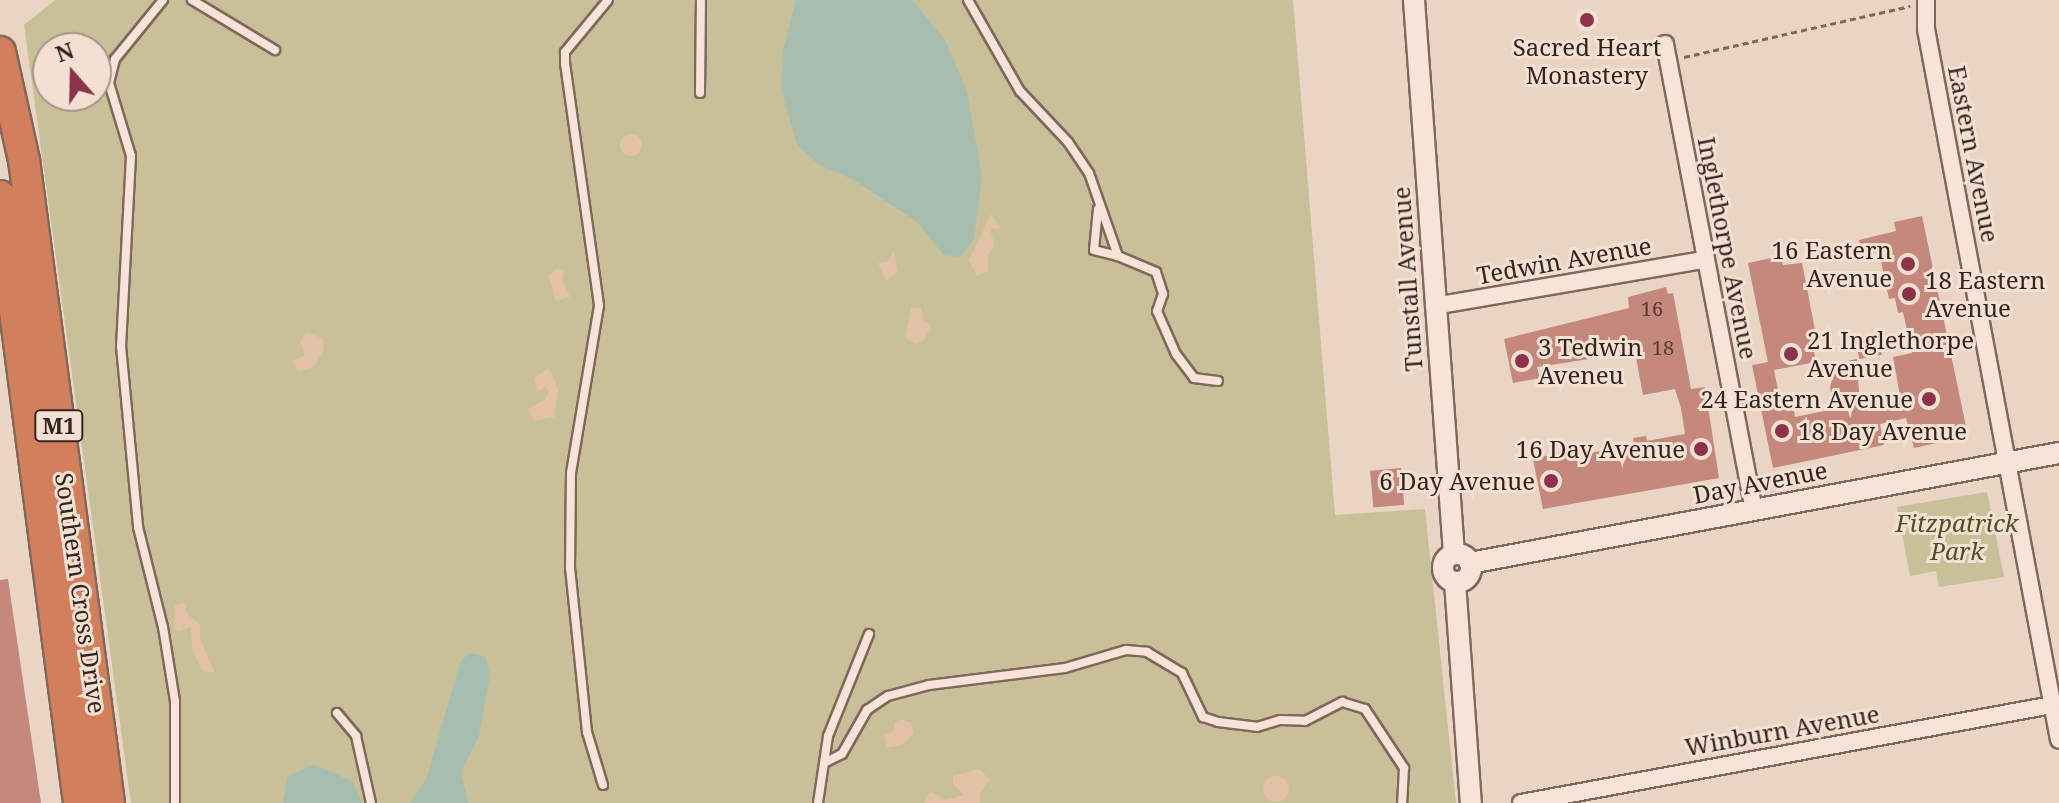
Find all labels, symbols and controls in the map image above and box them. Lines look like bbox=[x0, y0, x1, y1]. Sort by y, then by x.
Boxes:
marker: Sacred Heart Monastery bbox=[1578, 11, 1596, 29]
north arrow bbox=[32, 32, 112, 112]
place label: Sacred Heart Monastery bbox=[1513, 33, 1661, 89]
text: N bbox=[51, 34, 78, 68]
street label: Eastern Avenue bbox=[1943, 63, 2005, 245]
street label: Inglethorpe Avenue bbox=[1692, 134, 1764, 362]
street label: Tunstall Avenue bbox=[1386, 186, 1428, 372]
street label: Tedwin Avenue bbox=[1474, 230, 1654, 290]
place label: 16 Eastern Avenue bbox=[1772, 236, 1892, 292]
marker: 16 Eastern Avenue bbox=[1899, 255, 1917, 273]
place label: 18 Eastern Avenue bbox=[1925, 266, 2045, 322]
marker: 18 Eastern Avenue bbox=[1900, 285, 1918, 303]
house number: 16 bbox=[1641, 296, 1663, 320]
place label: 21 Inglethorpe Avenue bbox=[1807, 326, 1974, 382]
place label: 3 Tedwin Aveneu bbox=[1538, 333, 1643, 389]
house number: 18 bbox=[1652, 335, 1674, 359]
marker: 21 Inglethorpe Avenue bbox=[1782, 345, 1800, 363]
marker: 3 Tedwin Aveneu bbox=[1513, 352, 1531, 370]
place label: 24 Eastern Avenue bbox=[1701, 385, 1913, 413]
marker: 24 Eastern Avenue bbox=[1920, 390, 1938, 408]
road number: M1 bbox=[33, 408, 85, 444]
place label: 18 Day Avenue bbox=[1798, 417, 1967, 445]
marker: 18 Day Avenue bbox=[1773, 422, 1791, 440]
place label: 16 Day Avenue bbox=[1516, 435, 1685, 463]
marker: 16 Day Avenue bbox=[1692, 440, 1710, 458]
street label: Day Avenue bbox=[1690, 455, 1830, 509]
place label: 6 Day Avenue bbox=[1379, 467, 1535, 495]
street label: Southern Cross Drive bbox=[50, 471, 112, 715]
marker: 6 Day Avenue bbox=[1542, 472, 1560, 490]
park label: Fitzpatrick Park bbox=[1896, 509, 2018, 565]
street label: Winburn Avenue bbox=[1682, 699, 1882, 761]

